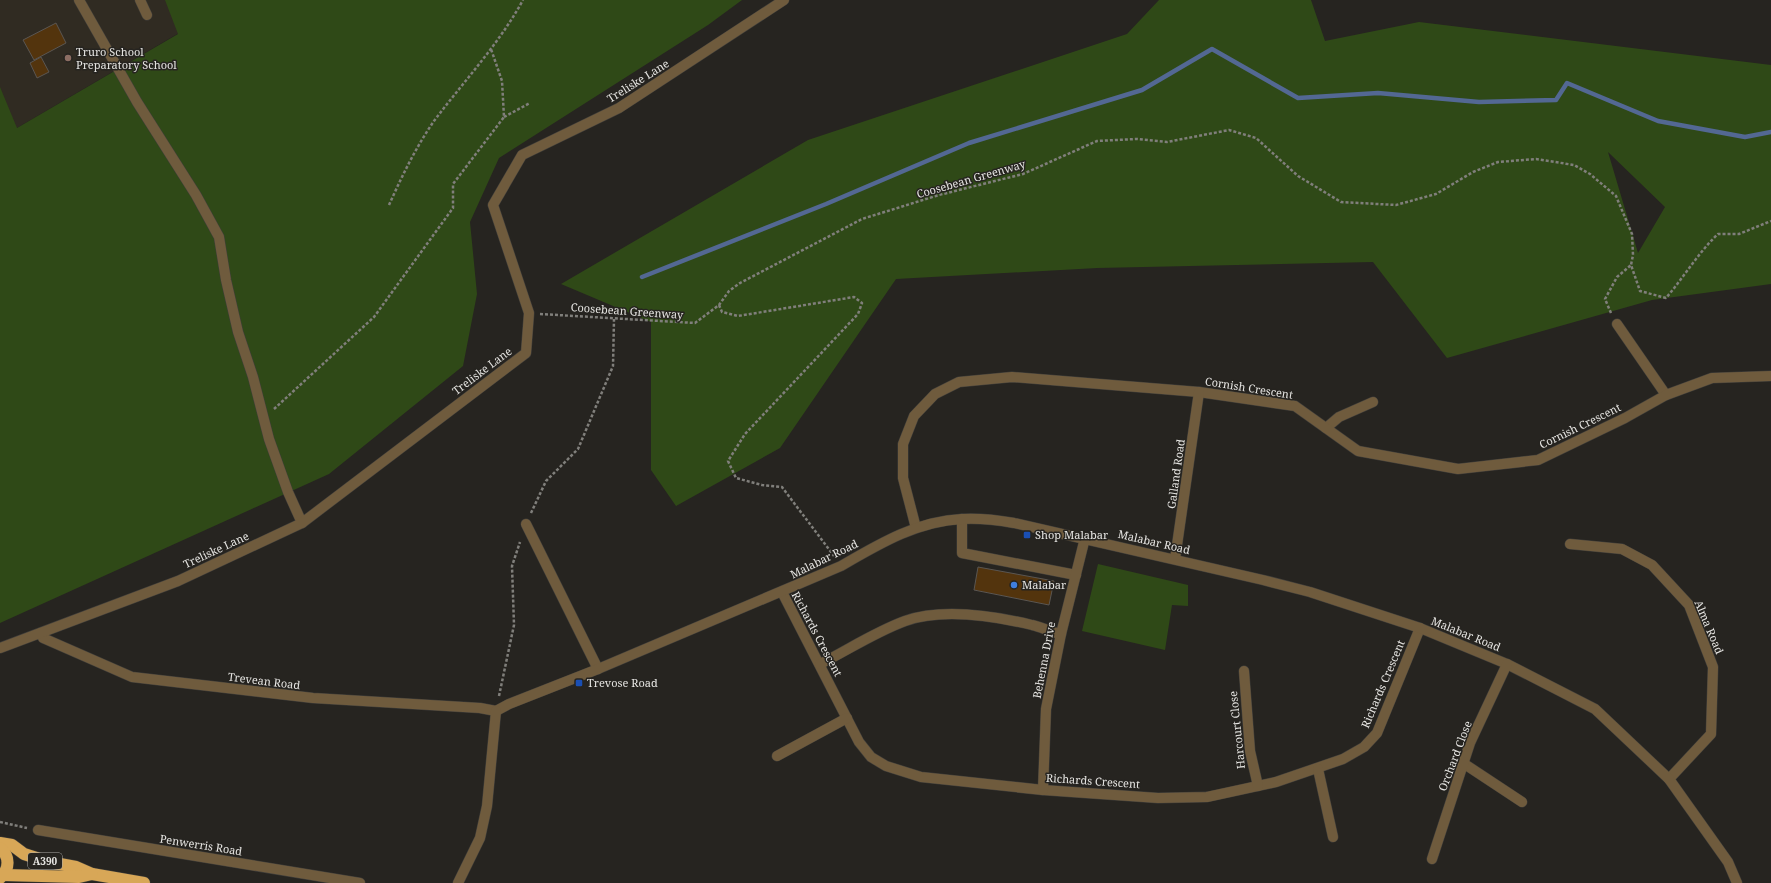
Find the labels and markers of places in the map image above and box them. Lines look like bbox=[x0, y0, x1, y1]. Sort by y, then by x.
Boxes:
place label: Truro School Preparatory School bbox=[76, 44, 177, 72]
marker: Truro School Preparatory School bbox=[63, 53, 73, 63]
place label: Shop Malabar bbox=[1035, 527, 1109, 542]
marker: Shop Malabar bbox=[1022, 530, 1032, 540]
place label: Malabar bbox=[1022, 577, 1067, 592]
marker: Malabar bbox=[1009, 580, 1019, 590]
place label: Trevose Road bbox=[587, 675, 658, 690]
marker: Trevose Road bbox=[574, 678, 584, 688]

